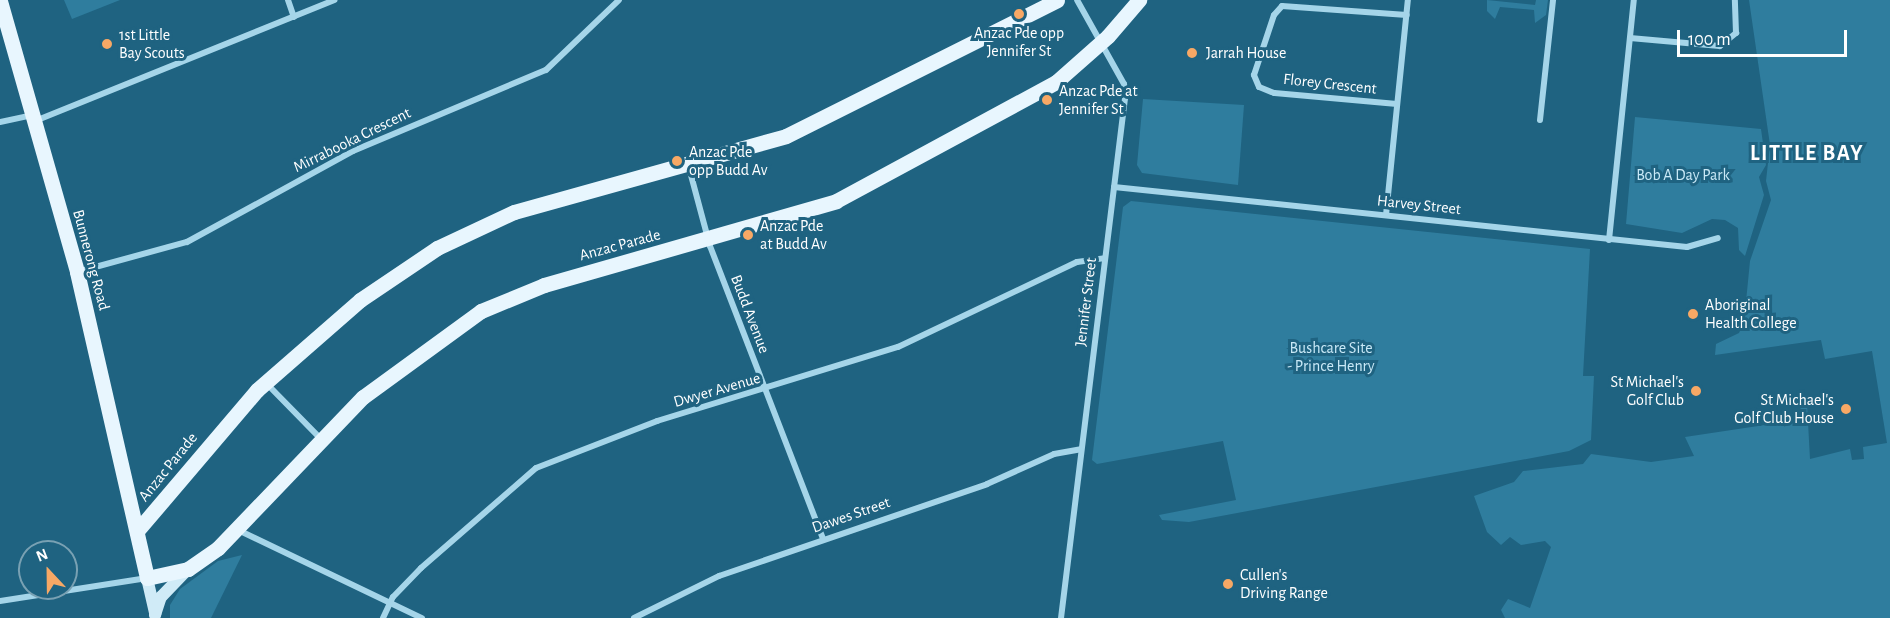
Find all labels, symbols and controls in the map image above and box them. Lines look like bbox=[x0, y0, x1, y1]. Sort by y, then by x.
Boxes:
marker: Anzac Pde opp Jennifer St bbox=[1012, 7, 1026, 21]
scale bar bbox=[1680, 18, 1850, 56]
place label: Anzac Pde opp Jennifer St bbox=[974, 23, 1064, 61]
place label: 1st Little Bay Scouts bbox=[119, 25, 185, 63]
text: 100 m bbox=[1688, 31, 1731, 49]
marker: 1st Little Bay Scouts bbox=[100, 37, 114, 51]
place label: Jarrah House bbox=[1206, 43, 1286, 63]
marker: Jarrah House bbox=[1183, 44, 1201, 62]
street label: Florey Crescent bbox=[1282, 70, 1378, 98]
place label: Anzac Pde at Jennifer St bbox=[1059, 81, 1138, 119]
marker: Anzac Pde at Jennifer St bbox=[1040, 93, 1054, 107]
street label: Mirrabooka Crescent bbox=[290, 103, 414, 177]
district label: LITTLE BAY bbox=[1750, 141, 1864, 167]
place label: Anzac Pde opp Budd Av bbox=[689, 142, 767, 180]
marker: Anzac Pde opp Budd Av bbox=[670, 154, 684, 168]
park label: Bob A Day Park bbox=[1636, 165, 1730, 185]
street label: Harvey Street bbox=[1376, 191, 1462, 219]
street label: Bunnerong Road bbox=[68, 207, 114, 313]
place label: Anzac Pde at Budd Av bbox=[760, 216, 827, 254]
street label: Anzac Parade bbox=[577, 225, 663, 265]
marker: Anzac Pde at Budd Av bbox=[741, 228, 755, 242]
street label: Jennifer Street bbox=[1071, 256, 1101, 348]
street label: Budd Avenue bbox=[726, 272, 774, 356]
place label: Aboriginal Health College bbox=[1705, 295, 1797, 333]
marker: Aboriginal Health College bbox=[1686, 307, 1700, 321]
park label: Bushcare Site - Prince Henry bbox=[1287, 338, 1375, 376]
street label: Dwyer Avenue bbox=[671, 368, 763, 412]
place label: St Michael's Golf Club bbox=[1610, 372, 1684, 410]
marker: St Michael's Golf Club bbox=[1689, 384, 1703, 398]
place label: St Michael's Golf Club House bbox=[1734, 390, 1834, 428]
marker: St Michael's Golf Club House bbox=[1839, 402, 1853, 416]
street label: Anzac Parade bbox=[134, 429, 202, 505]
street label: Dawes Street bbox=[809, 493, 893, 537]
north arrow bbox=[18, 540, 78, 600]
text: N bbox=[34, 546, 50, 565]
place label: Cullen's Driving Range bbox=[1240, 565, 1328, 603]
marker: Cullen's Driving Range bbox=[1221, 577, 1235, 591]

